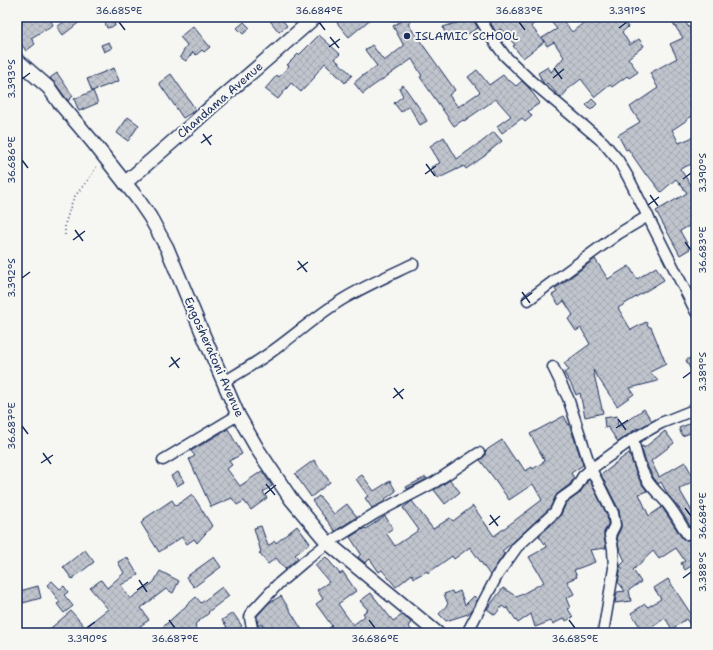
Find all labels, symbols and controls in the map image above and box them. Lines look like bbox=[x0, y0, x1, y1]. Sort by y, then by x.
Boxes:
text: 36.685°E bbox=[96, 4, 142, 17]
text: 36.684°E bbox=[295, 4, 343, 17]
text: 36.683°E bbox=[495, 4, 543, 17]
text: 3.391°S bbox=[608, 4, 646, 17]
place label: ISLAMIC SCHOOL bbox=[415, 28, 519, 44]
marker: ISLAMIC SCHOOL bbox=[402, 31, 412, 41]
street label: Chandama Avenue bbox=[174, 58, 266, 142]
text: 3.393°S bbox=[5, 59, 18, 99]
text: 36.686°E bbox=[5, 136, 18, 184]
text: 3.390°S bbox=[696, 153, 709, 193]
text: 36.683°E bbox=[696, 226, 709, 274]
text: 3.392°S bbox=[5, 258, 18, 298]
street label: Engosheratoni Avenue bbox=[180, 294, 248, 420]
text: 3.389°S bbox=[696, 352, 709, 392]
text: 36.687°E bbox=[5, 402, 18, 450]
text: 36.684°E bbox=[696, 492, 709, 540]
text: 3.388°S bbox=[696, 551, 709, 592]
text: 3.390°S bbox=[67, 632, 107, 645]
text: 36.687°E bbox=[151, 632, 199, 645]
text: 36.686°E bbox=[351, 632, 399, 645]
text: 36.685°E bbox=[552, 632, 598, 645]

